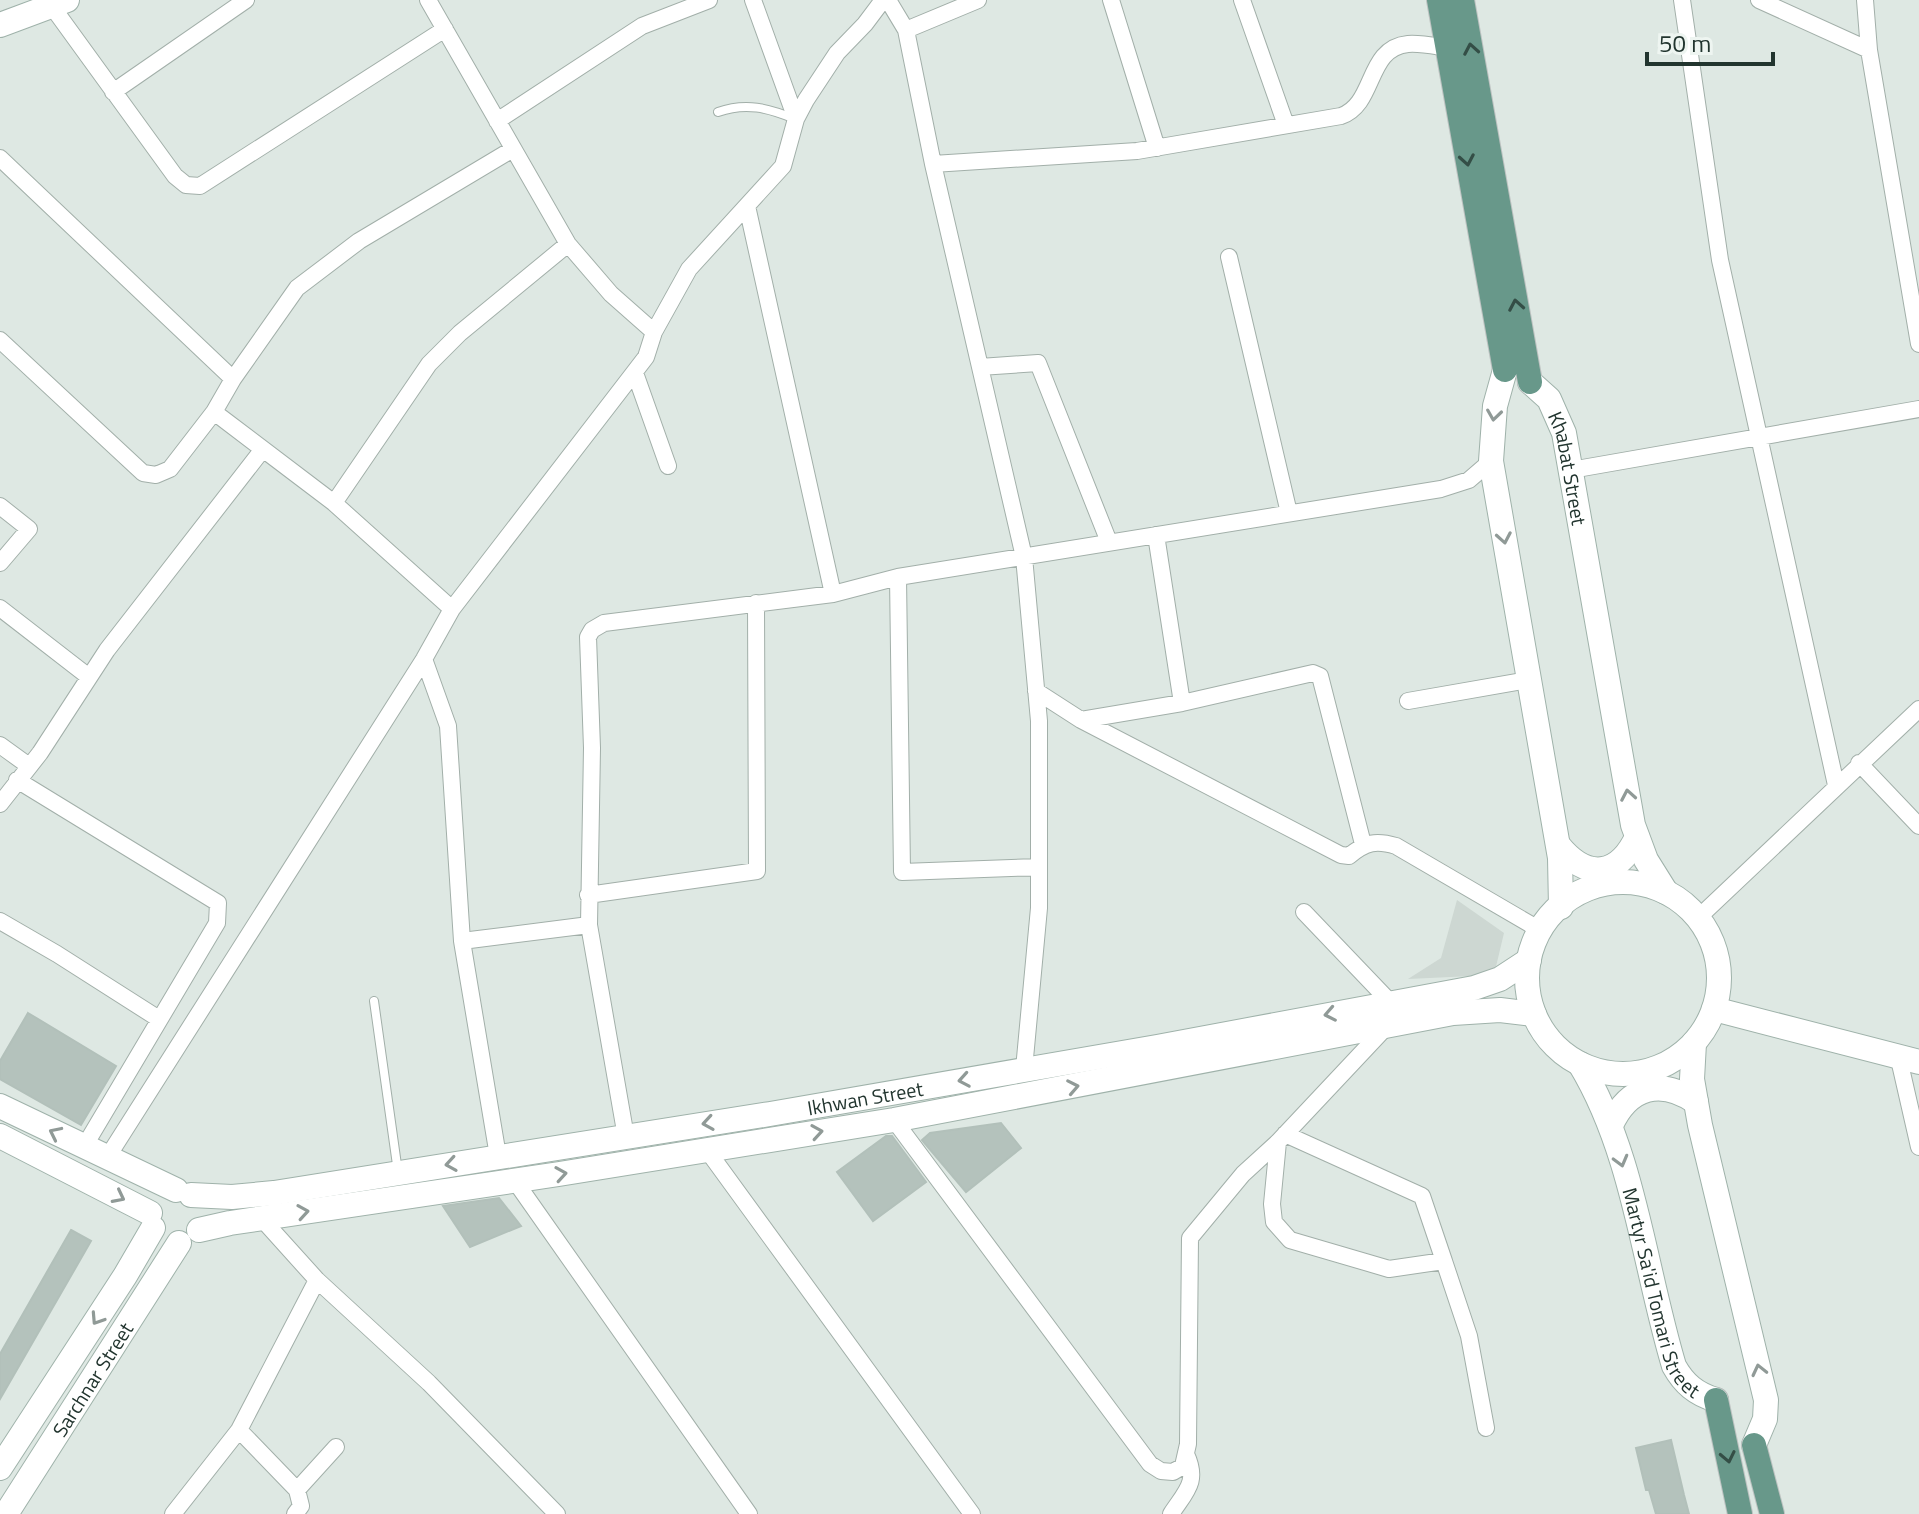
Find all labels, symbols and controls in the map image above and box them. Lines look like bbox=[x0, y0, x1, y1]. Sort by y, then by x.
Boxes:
scale bar bbox=[1647, 16, 1773, 66]
text: 50 m bbox=[1659, 25, 1711, 61]
one-way arrow bbox=[1463, 43, 1480, 56]
one-way arrow bbox=[1458, 153, 1475, 166]
one-way arrow bbox=[1509, 299, 1526, 312]
street label: Khabat Street bbox=[1541, 406, 1595, 528]
one-way arrow bbox=[1486, 408, 1503, 422]
one-way arrow bbox=[1494, 532, 1511, 545]
one-way arrow bbox=[1620, 788, 1637, 801]
one-way arrow bbox=[1324, 1004, 1337, 1021]
one-way arrow bbox=[958, 1070, 971, 1087]
street label: Ikhwan Street bbox=[805, 1072, 925, 1123]
one-way arrow bbox=[1066, 1079, 1079, 1096]
one-way arrow bbox=[701, 1114, 715, 1131]
one-way arrow bbox=[810, 1125, 824, 1142]
one-way arrow bbox=[48, 1127, 63, 1142]
one-way arrow bbox=[1612, 1153, 1629, 1167]
one-way arrow bbox=[445, 1155, 458, 1172]
one-way arrow bbox=[554, 1166, 567, 1183]
street label: Martyr Sa'id Tomari Street bbox=[1615, 1184, 1707, 1405]
one-way arrow bbox=[111, 1187, 126, 1203]
one-way arrow bbox=[297, 1204, 310, 1221]
one-way arrow bbox=[92, 1310, 107, 1324]
street label: Sarchnar Street bbox=[44, 1316, 140, 1443]
one-way arrow bbox=[1751, 1364, 1768, 1378]
one-way arrow bbox=[1719, 1450, 1736, 1463]

